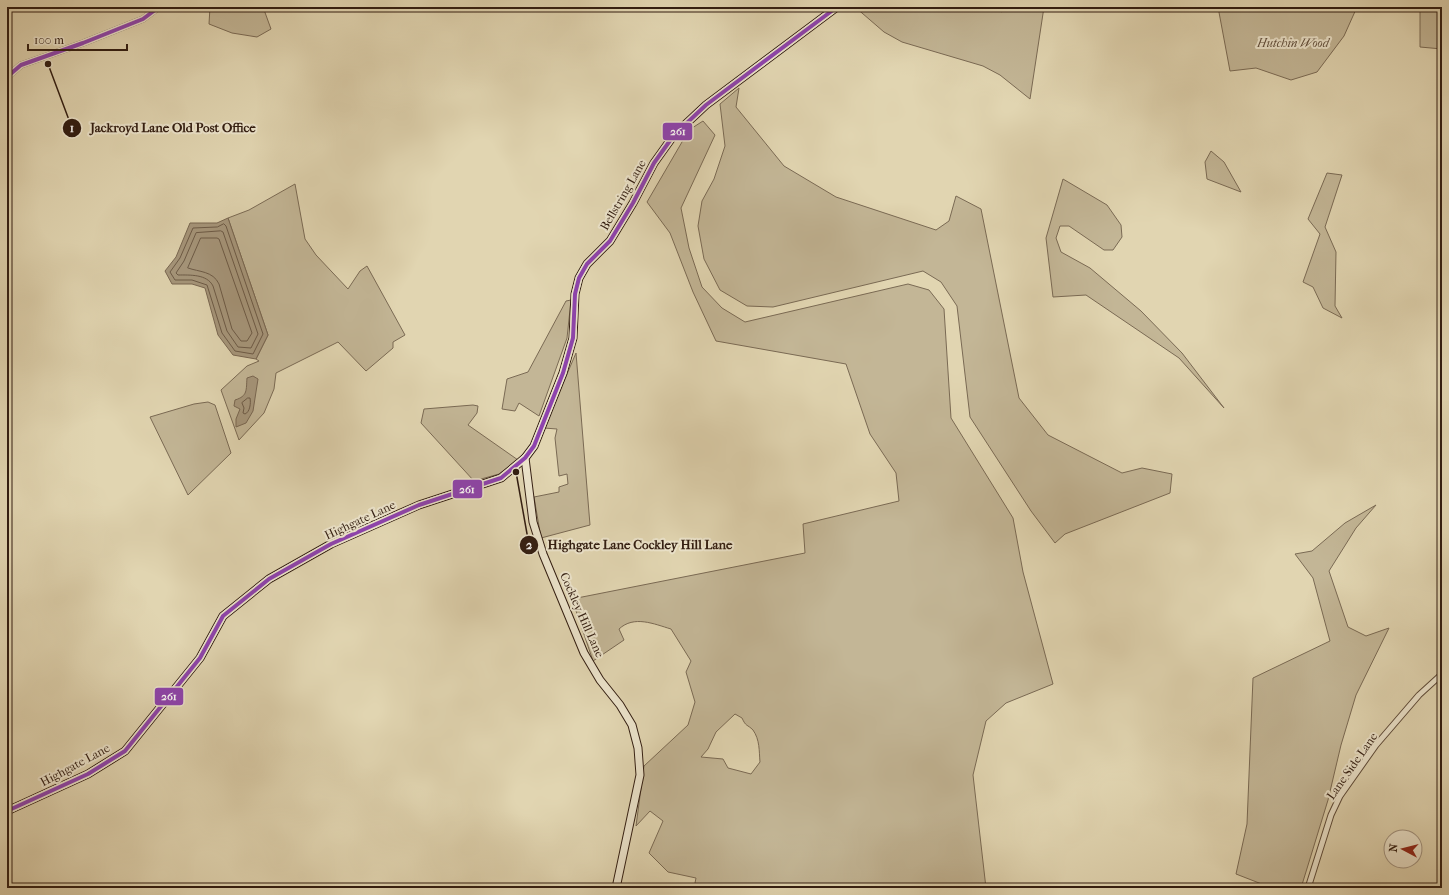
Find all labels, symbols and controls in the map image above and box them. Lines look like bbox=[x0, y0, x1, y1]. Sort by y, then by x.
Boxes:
scale bar bbox=[28, 26, 127, 52]
text: 100 m bbox=[34, 33, 64, 47]
park label: Hutchin Wood bbox=[1256, 36, 1331, 50]
callout: Jackroyd Lane Old Post Office bbox=[62, 115, 263, 140]
text: Jackroyd Lane Old Post Office bbox=[88, 120, 256, 136]
text: 1 bbox=[70, 121, 74, 135]
line badge: 261 bbox=[662, 122, 693, 141]
text: 261 bbox=[670, 125, 686, 138]
street label: Bellstring Lane bbox=[597, 157, 649, 233]
line badge: 261 bbox=[452, 479, 483, 499]
text: 261 bbox=[459, 483, 475, 496]
street label: Highgate Lane bbox=[322, 497, 398, 543]
callout: Highgate Lane Cockley Hill Lane bbox=[519, 532, 740, 557]
text: Highgate Lane Cockley Hill Lane bbox=[548, 537, 733, 553]
text: 2 bbox=[526, 538, 533, 552]
street label: Cockley Hill Lane bbox=[557, 570, 607, 660]
line badge: 261 bbox=[154, 687, 184, 706]
text: 261 bbox=[161, 690, 177, 703]
street label: Lane Side Lane bbox=[1324, 730, 1380, 802]
street label: Highgate Lane bbox=[38, 741, 112, 789]
north arrow bbox=[1383, 829, 1423, 869]
text: N bbox=[1387, 842, 1401, 853]

